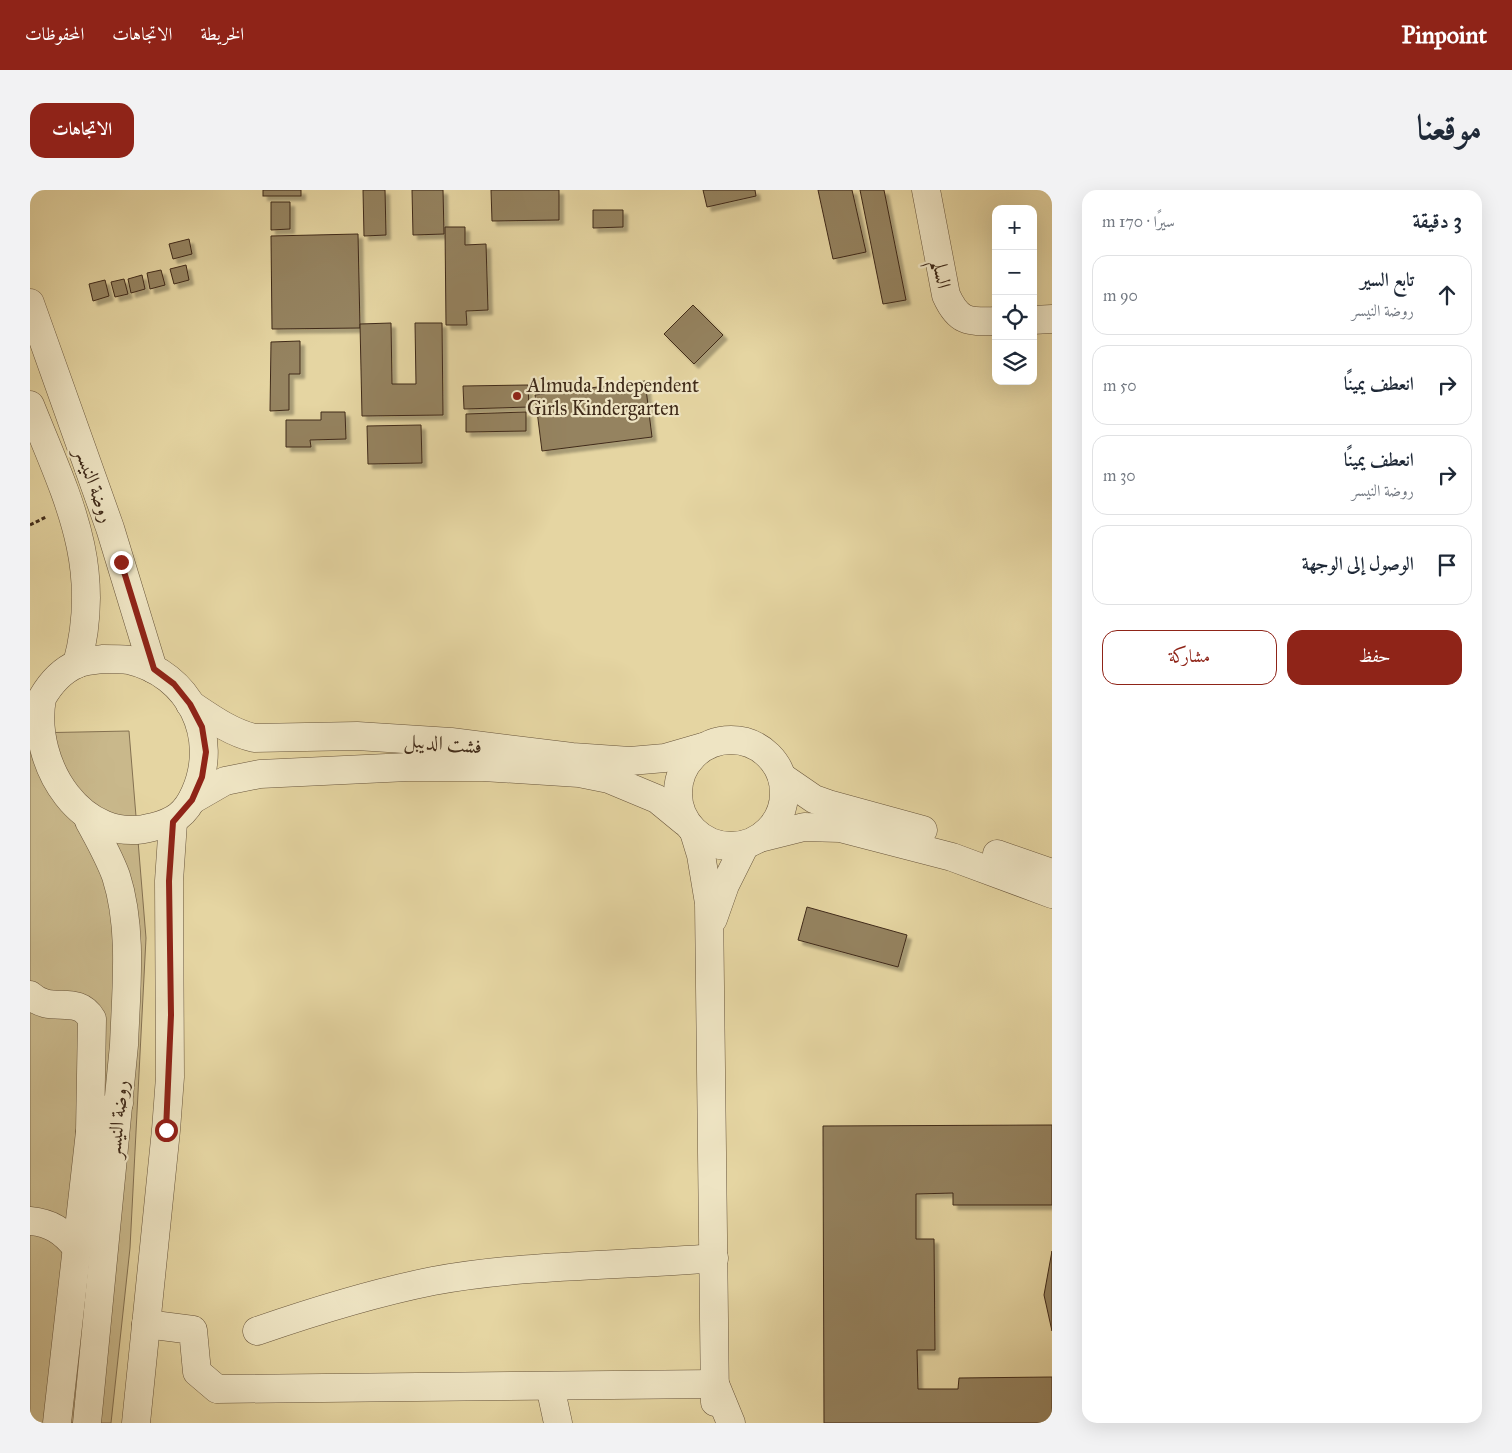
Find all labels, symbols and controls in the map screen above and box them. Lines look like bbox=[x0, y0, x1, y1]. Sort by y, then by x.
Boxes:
text: Pinpoint bbox=[1401, 20, 1487, 50]
text: المحفوظات bbox=[25, 23, 84, 45]
text: الاتجاهات bbox=[112, 23, 172, 45]
text: الخريطة bbox=[200, 23, 244, 45]
button: الاتجاهات bbox=[30, 103, 134, 158]
text: موقعنا bbox=[1417, 106, 1482, 149]
map controls bbox=[992, 205, 1037, 385]
button: + bbox=[992, 205, 1037, 250]
text: 3 دقيقة bbox=[1412, 208, 1462, 234]
text: سيرًا · 170 m bbox=[1102, 212, 1175, 231]
button: − bbox=[992, 250, 1037, 295]
street label: السلم bbox=[919, 258, 957, 292]
text: تابع السير bbox=[1360, 268, 1414, 291]
icon: ahead bbox=[1433, 281, 1461, 309]
text: 90 m bbox=[1103, 286, 1138, 305]
button: locate bbox=[992, 295, 1037, 340]
text: روضة النيسر bbox=[1352, 301, 1414, 320]
button: layers bbox=[992, 340, 1037, 385]
icon: right bbox=[1433, 371, 1461, 399]
text: انعطف يمينًا bbox=[1344, 372, 1414, 395]
place label: Almuda Independent Girls Kindergarten bbox=[526, 373, 699, 421]
text: 50 m bbox=[1103, 376, 1137, 395]
marker: Almuda Independent Girls Kindergarten bbox=[511, 390, 523, 402]
street label: روضة النيسر bbox=[68, 442, 120, 526]
text: انعطف يمينًا bbox=[1344, 448, 1414, 471]
icon: right bbox=[1433, 461, 1461, 489]
text: 30 m bbox=[1103, 466, 1136, 485]
text: روضة النيسر bbox=[1352, 481, 1414, 500]
route end bbox=[110, 551, 133, 574]
icon: arrive bbox=[1433, 551, 1461, 579]
text: الوصول إلى الوجهة bbox=[1302, 552, 1414, 575]
button: مشاركة bbox=[1102, 630, 1277, 685]
button: حفظ bbox=[1287, 630, 1462, 685]
street label: فشت الديبل bbox=[403, 728, 483, 761]
street label: روضة النيسر bbox=[101, 1079, 135, 1161]
route start bbox=[155, 1119, 178, 1142]

